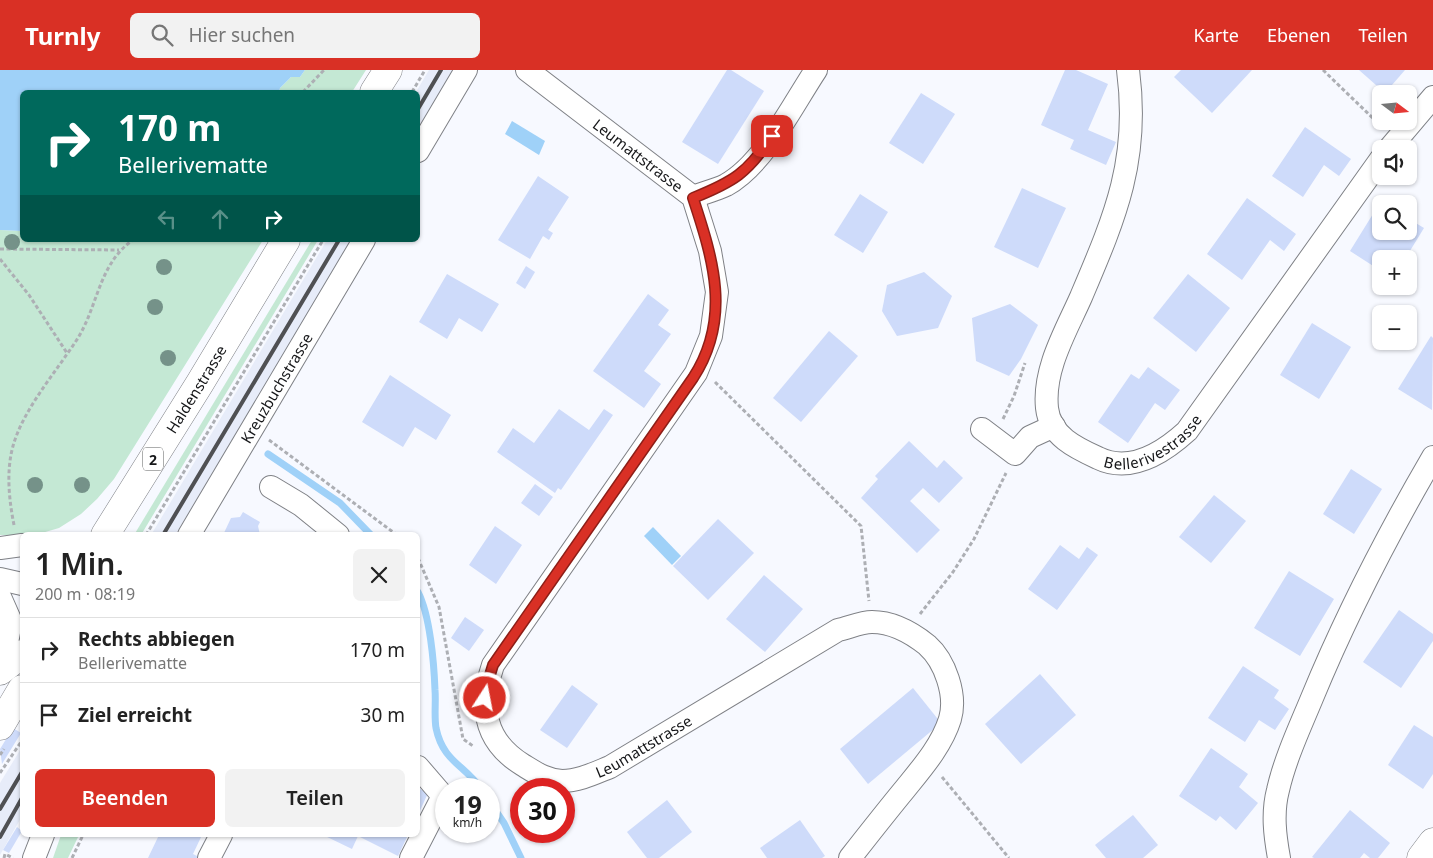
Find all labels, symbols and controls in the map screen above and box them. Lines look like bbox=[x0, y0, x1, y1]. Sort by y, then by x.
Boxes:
search box bbox=[130, 13, 480, 58]
text: Turnly bbox=[25, 19, 100, 52]
icon: search bbox=[148, 21, 176, 49]
text: Hier suchen bbox=[188, 22, 295, 48]
text: Karte bbox=[1194, 23, 1239, 47]
text: Ebenen bbox=[1267, 23, 1331, 47]
text: Teilen bbox=[1359, 23, 1408, 47]
north arrow bbox=[1372, 85, 1418, 130]
map controls bbox=[1372, 85, 1417, 350]
text: 170 m bbox=[118, 104, 221, 151]
icon: right bbox=[35, 110, 100, 175]
street label: Leumattstrasse bbox=[589, 114, 687, 196]
pin bbox=[751, 115, 793, 157]
icon: arrive bbox=[758, 122, 786, 150]
button: sound bbox=[1372, 140, 1417, 185]
text: Bellerivematte bbox=[118, 149, 268, 179]
button: search bbox=[1372, 195, 1417, 240]
icon: left bbox=[153, 205, 181, 233]
icon: ahead bbox=[206, 205, 234, 233]
icon: right bbox=[259, 205, 287, 233]
button: + bbox=[1372, 250, 1417, 295]
button: − bbox=[1372, 305, 1417, 350]
street label: Kreuzbuchstrasse bbox=[236, 329, 317, 447]
street label: Haldenstrasse bbox=[161, 341, 231, 437]
street label: Bellerivestrasse bbox=[1102, 410, 1206, 474]
road number: 2 bbox=[143, 448, 163, 470]
text: 1 Min. bbox=[35, 543, 124, 584]
button: close bbox=[353, 549, 405, 601]
text: 200 m · 08:19 bbox=[35, 583, 135, 605]
text: Rechts abbiegen bbox=[78, 626, 235, 652]
icon: right bbox=[35, 636, 63, 664]
text: 170 m bbox=[350, 637, 405, 663]
text: Bellerivematte bbox=[78, 652, 187, 674]
position arrow bbox=[458, 671, 510, 723]
icon: arrive bbox=[35, 701, 63, 729]
text: Ziel erreicht bbox=[78, 702, 192, 728]
text: 30 m bbox=[361, 702, 405, 728]
street label: Leumattstrasse bbox=[592, 710, 695, 782]
button: Beenden bbox=[35, 769, 215, 827]
button: Teilen bbox=[225, 769, 405, 827]
speed limit sign: 30 bbox=[510, 778, 575, 843]
text: 19 bbox=[453, 787, 482, 821]
text: km/h bbox=[453, 814, 482, 831]

